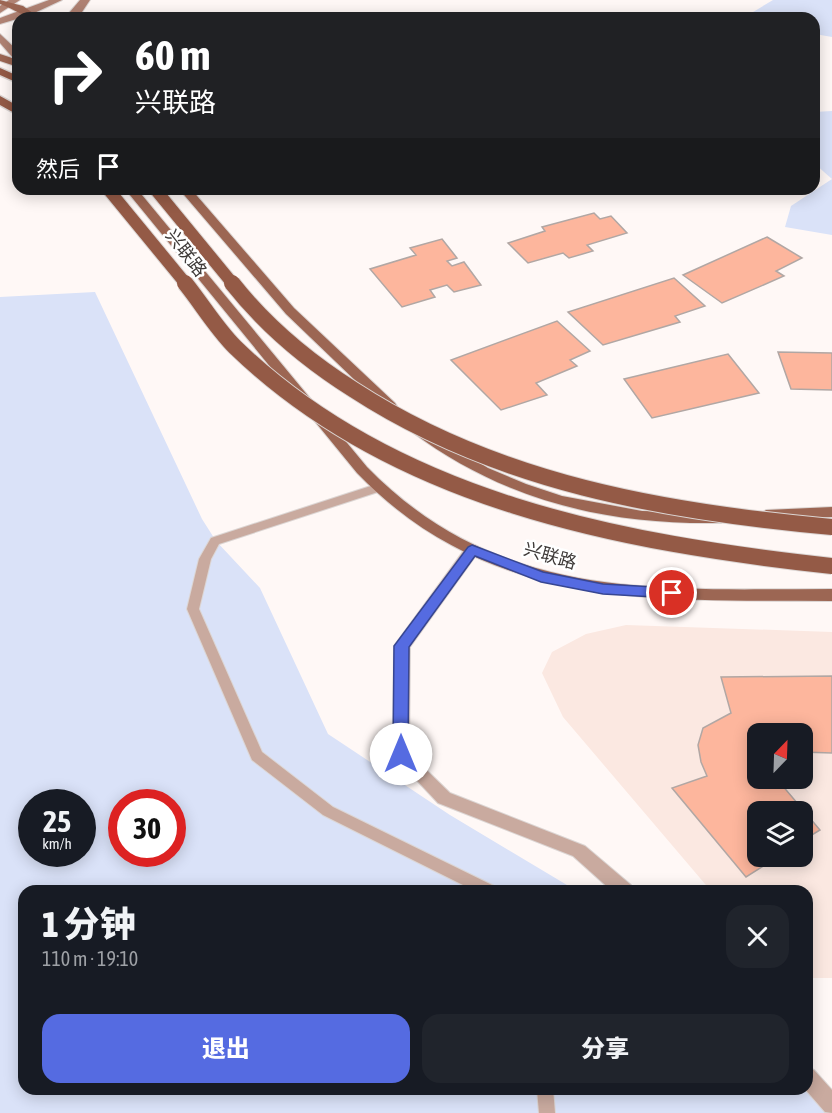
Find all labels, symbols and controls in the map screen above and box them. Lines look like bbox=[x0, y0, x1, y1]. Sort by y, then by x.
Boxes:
text: 60 m bbox=[135, 31, 210, 79]
icon: right bbox=[36, 36, 114, 114]
text: 兴联路 bbox=[135, 87, 216, 118]
icon: arrive bbox=[92, 150, 125, 183]
text: 然后 bbox=[36, 156, 80, 182]
street label: 兴联路 bbox=[161, 225, 211, 280]
street label: 兴联路 bbox=[521, 538, 579, 573]
pin bbox=[646, 567, 697, 618]
icon: arrive bbox=[655, 576, 688, 609]
position arrow bbox=[369, 722, 433, 786]
north arrow bbox=[747, 723, 813, 789]
map controls bbox=[747, 723, 813, 867]
speed limit sign: 30 bbox=[108, 789, 186, 867]
button: layers bbox=[747, 801, 813, 867]
text: 25 bbox=[43, 804, 71, 838]
text: km/h bbox=[42, 835, 72, 852]
text: 1 分钟 bbox=[42, 903, 136, 945]
button: close bbox=[726, 905, 789, 968]
text: 110 m · 19:10 bbox=[42, 947, 138, 970]
button: 退出 bbox=[42, 1014, 410, 1083]
button: 分享 bbox=[422, 1014, 789, 1083]

